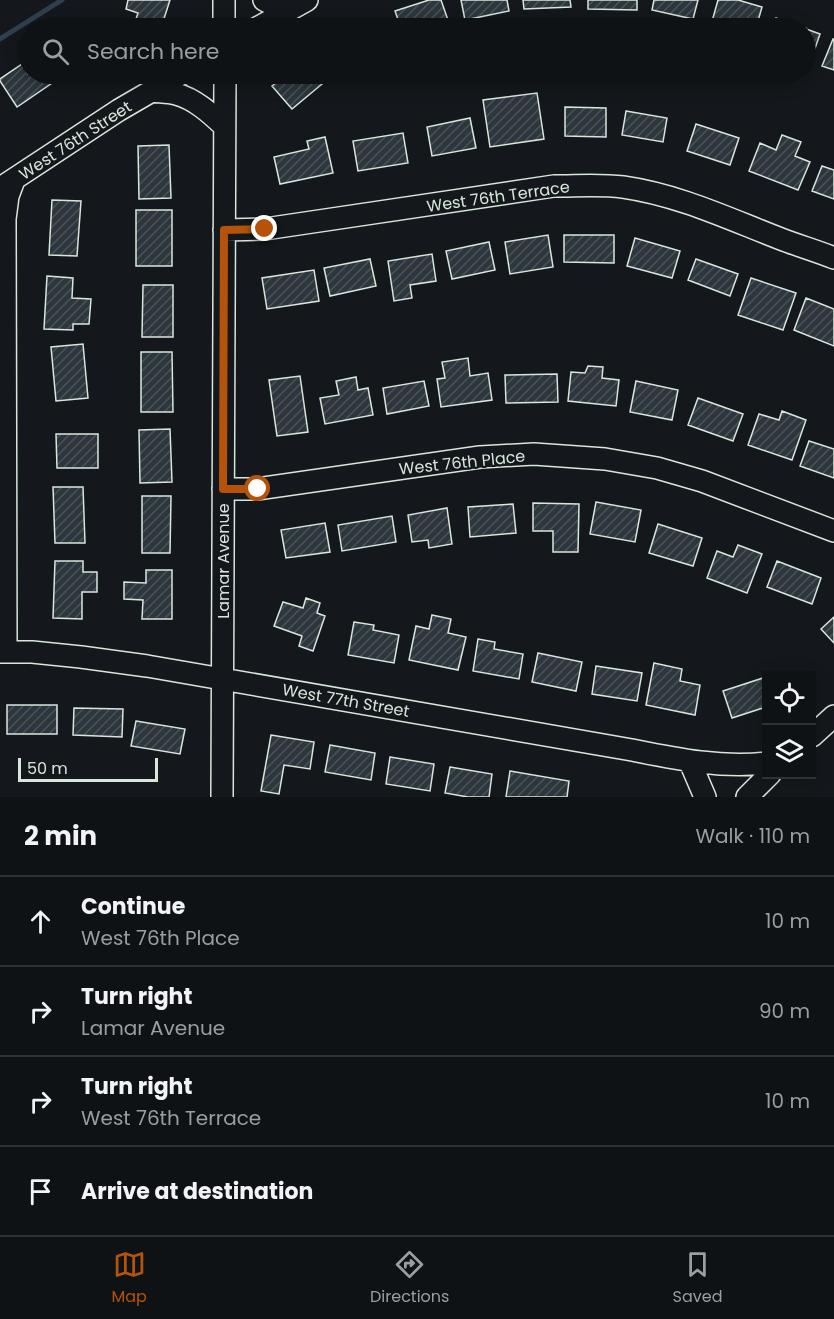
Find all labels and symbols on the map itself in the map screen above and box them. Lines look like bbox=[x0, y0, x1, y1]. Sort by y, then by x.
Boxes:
street label: West 76th Street bbox=[14, 95, 136, 185]
street label: West 76th Terrace bbox=[425, 175, 571, 218]
route end bbox=[251, 215, 277, 241]
street label: West 76th Place bbox=[398, 444, 526, 481]
route start bbox=[244, 475, 270, 501]
street label: Lamar Avenue bbox=[212, 503, 235, 619]
street label: West 77th Street bbox=[281, 678, 411, 723]
scale bar bbox=[18, 755, 158, 782]

